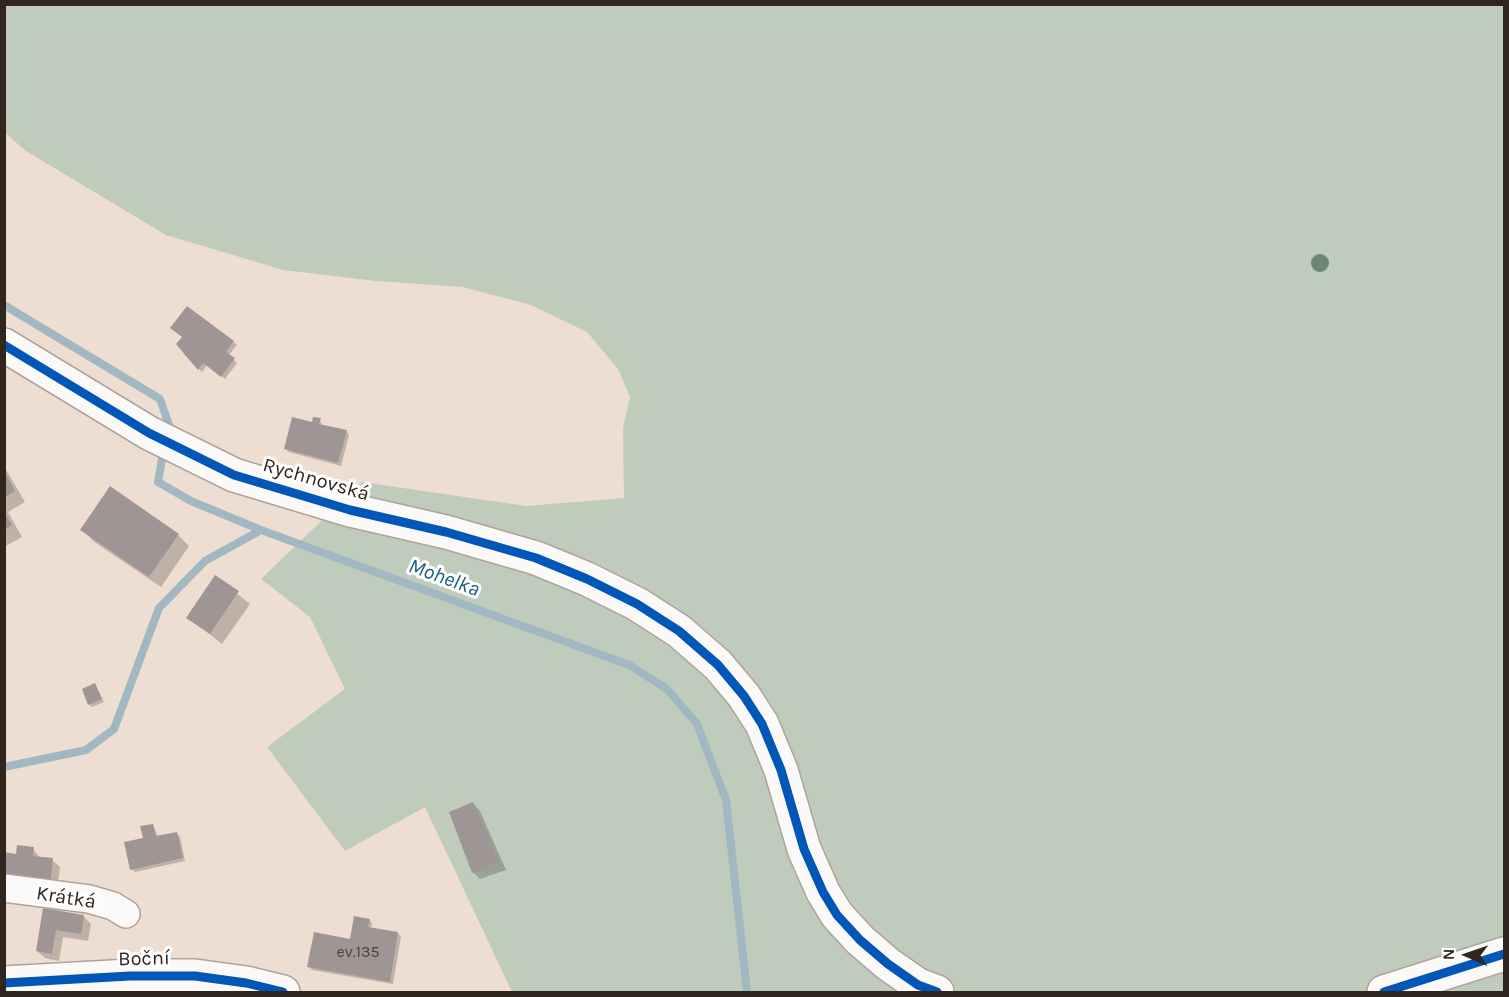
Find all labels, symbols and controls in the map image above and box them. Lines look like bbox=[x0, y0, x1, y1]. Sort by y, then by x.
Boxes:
street label: Rychnovská bbox=[260, 453, 372, 507]
water label: Mohelka bbox=[405, 554, 483, 602]
street label: Krátká bbox=[34, 881, 98, 915]
north arrow bbox=[1437, 925, 1497, 985]
house number: ev.135 bbox=[337, 942, 379, 962]
street label: Boční bbox=[118, 947, 170, 971]
text: N bbox=[1439, 948, 1458, 960]

